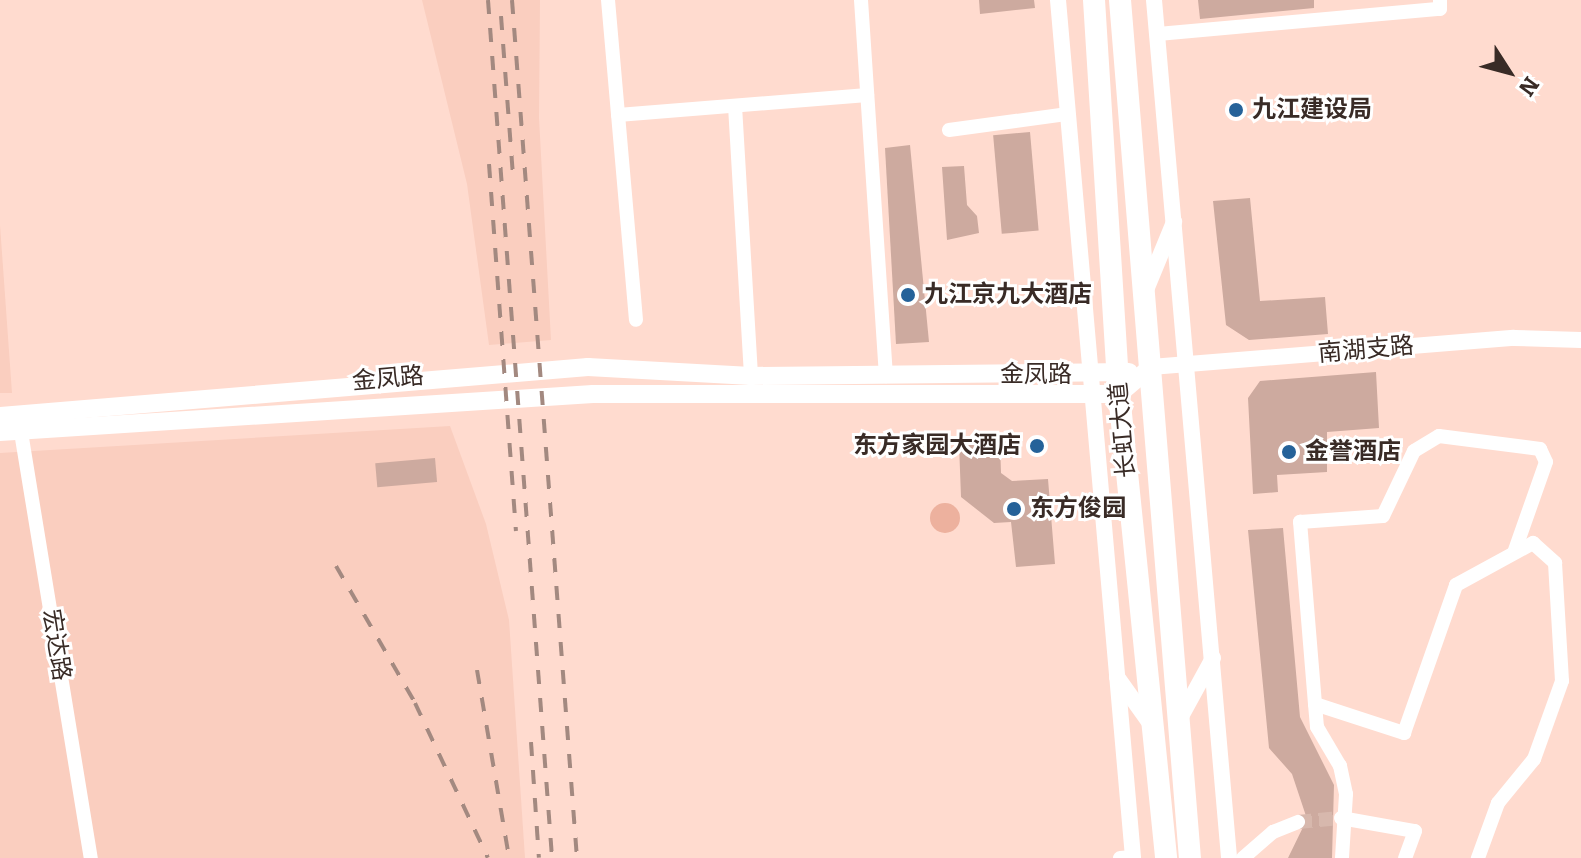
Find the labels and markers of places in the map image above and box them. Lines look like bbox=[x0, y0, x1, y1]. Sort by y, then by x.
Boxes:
place label: 九江建设局 bbox=[1252, 96, 1372, 124]
marker: 九江建设局 bbox=[1227, 101, 1245, 119]
place label: 九江京九大酒店 bbox=[924, 281, 1092, 309]
marker: 九江京九大酒店 bbox=[899, 286, 917, 304]
place label: 东方家园大酒店 bbox=[853, 432, 1021, 460]
marker: 东方家园大酒店 bbox=[1028, 437, 1046, 455]
place label: 金誉酒店 bbox=[1305, 438, 1401, 466]
marker: 金誉酒店 bbox=[1280, 443, 1298, 461]
place label: 东方俊园 bbox=[1030, 495, 1126, 523]
marker: 东方俊园 bbox=[1005, 500, 1023, 518]

